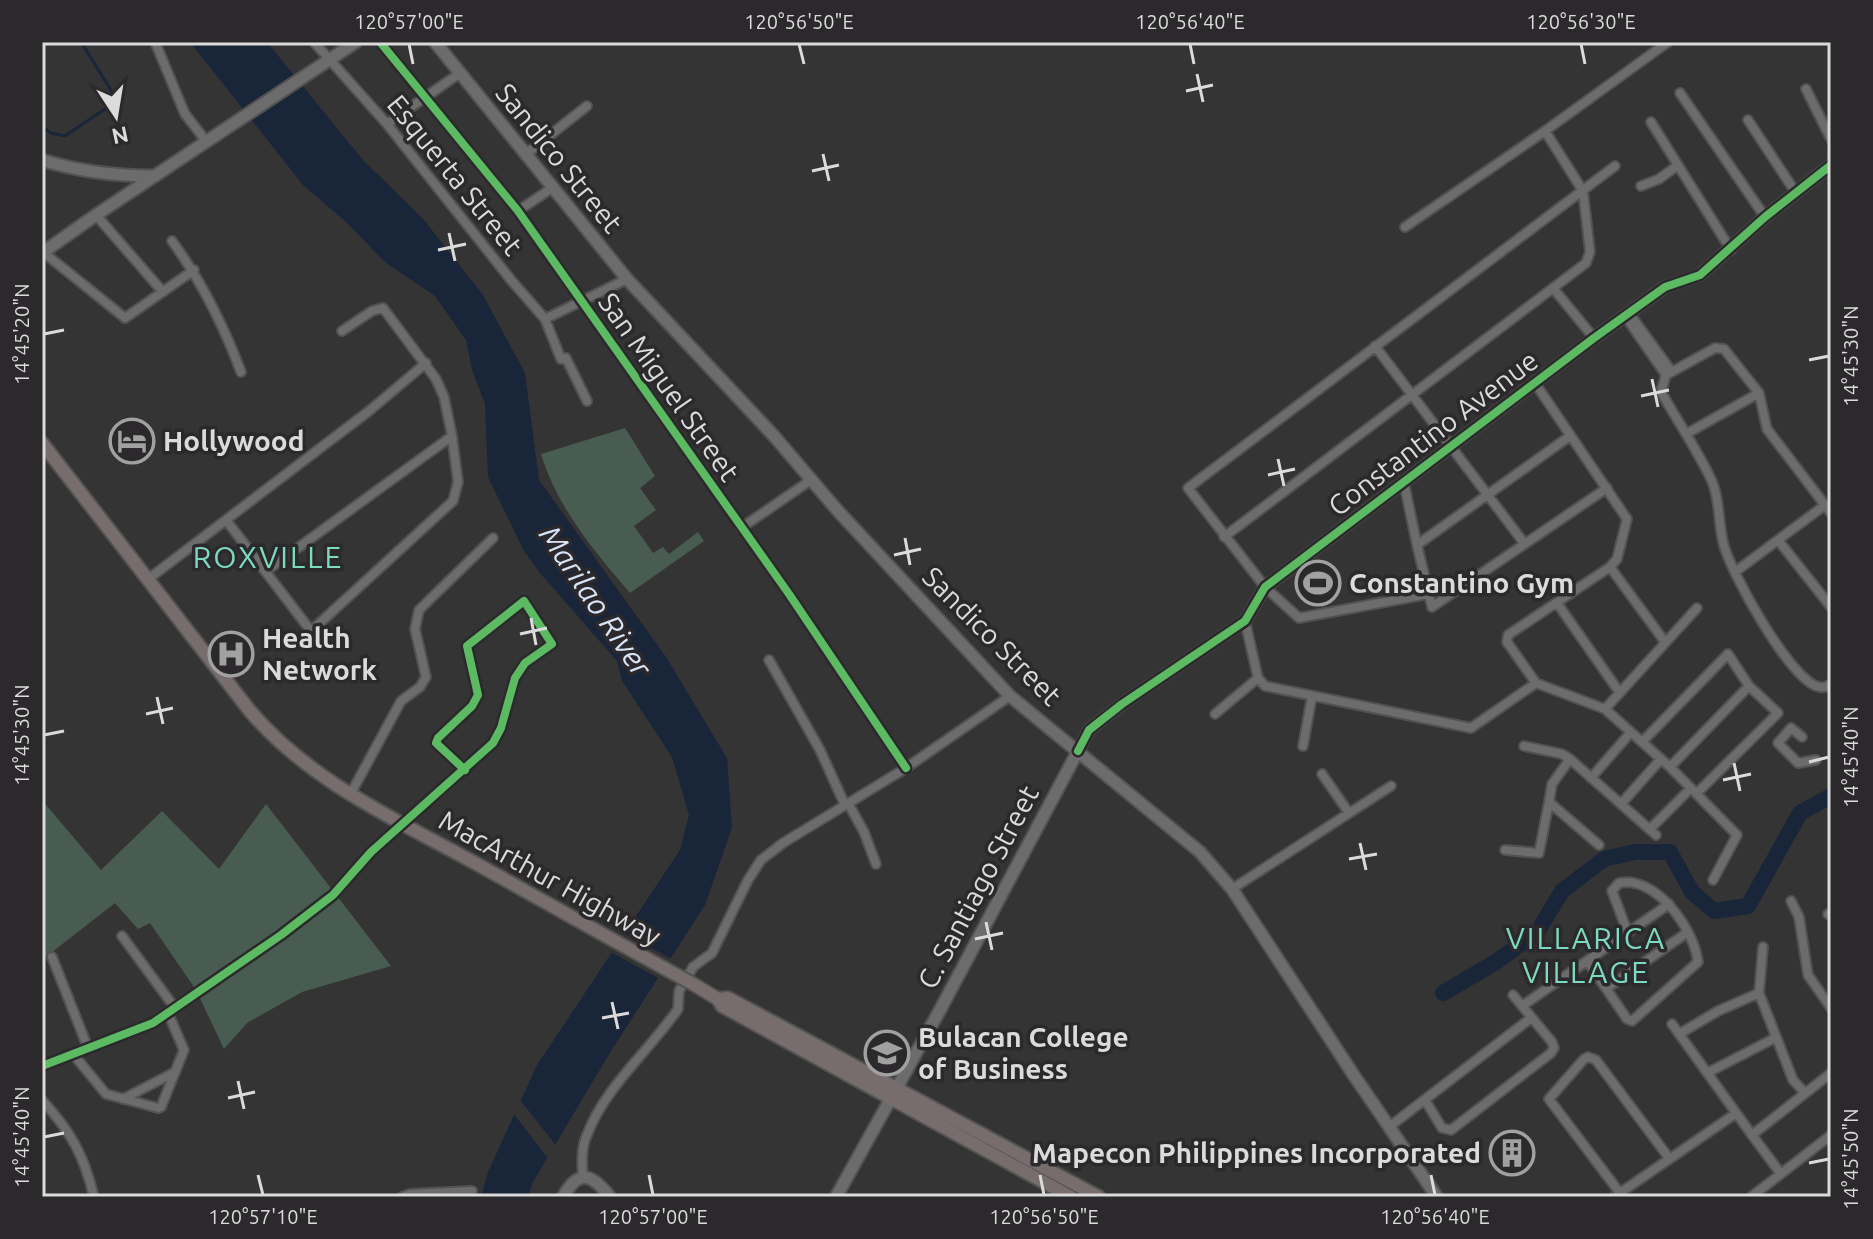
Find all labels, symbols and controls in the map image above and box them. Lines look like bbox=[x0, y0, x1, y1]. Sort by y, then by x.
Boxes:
text: 120°57'00"E bbox=[354, 10, 464, 33]
text: 120°56'50"E bbox=[744, 10, 854, 33]
text: 120°56'40"E bbox=[1135, 10, 1245, 33]
text: 120°56'30"E bbox=[1526, 10, 1636, 33]
north arrow bbox=[76, 76, 156, 156]
street label: Sandico Street bbox=[490, 77, 629, 238]
street label: Esquerta Street bbox=[382, 89, 529, 261]
text: N bbox=[110, 122, 131, 150]
text: 14°45'20"N bbox=[10, 283, 33, 385]
street label: San Miguel Street bbox=[593, 287, 746, 487]
text: 14°45'30"N bbox=[1839, 305, 1862, 407]
street label: Constantino Avenue bbox=[1322, 344, 1543, 521]
hotel icon: Hollywood bbox=[108, 417, 156, 465]
place label: Hollywood bbox=[163, 425, 304, 456]
water label: Marilao River bbox=[533, 519, 660, 684]
district label: ROXVILLE bbox=[193, 540, 343, 574]
sports icon: Constantino Gym bbox=[1294, 559, 1342, 607]
street label: Sandico Street bbox=[917, 560, 1068, 711]
place label: Constantino Gym bbox=[1349, 567, 1574, 598]
place label: Health Network bbox=[262, 622, 377, 685]
hospital icon: Health Network bbox=[207, 630, 255, 678]
text: 14°45'30"N bbox=[10, 684, 33, 786]
text: 14°45'40"N bbox=[1839, 706, 1862, 808]
street label: C. Santiago Street bbox=[911, 780, 1044, 994]
street label: MacArthur Highway bbox=[434, 804, 666, 951]
district label: VILLARICA VILLAGE bbox=[1506, 921, 1666, 989]
place label: Bulacan College of Business bbox=[918, 1021, 1129, 1084]
school or university icon: Bulacan College of Business bbox=[863, 1029, 911, 1077]
text: 14°45'40"N bbox=[10, 1086, 33, 1188]
text: 14°45'50"N bbox=[1839, 1108, 1862, 1210]
building icon: Mapecon Philippines Incorporated bbox=[1488, 1129, 1536, 1177]
place label: Mapecon Philippines Incorporated bbox=[1032, 1137, 1481, 1168]
text: 120°57'10"E bbox=[208, 1205, 318, 1228]
text: 120°57'00"E bbox=[598, 1205, 708, 1228]
text: 120°56'50"E bbox=[989, 1205, 1099, 1228]
text: 120°56'40"E bbox=[1380, 1205, 1490, 1228]

